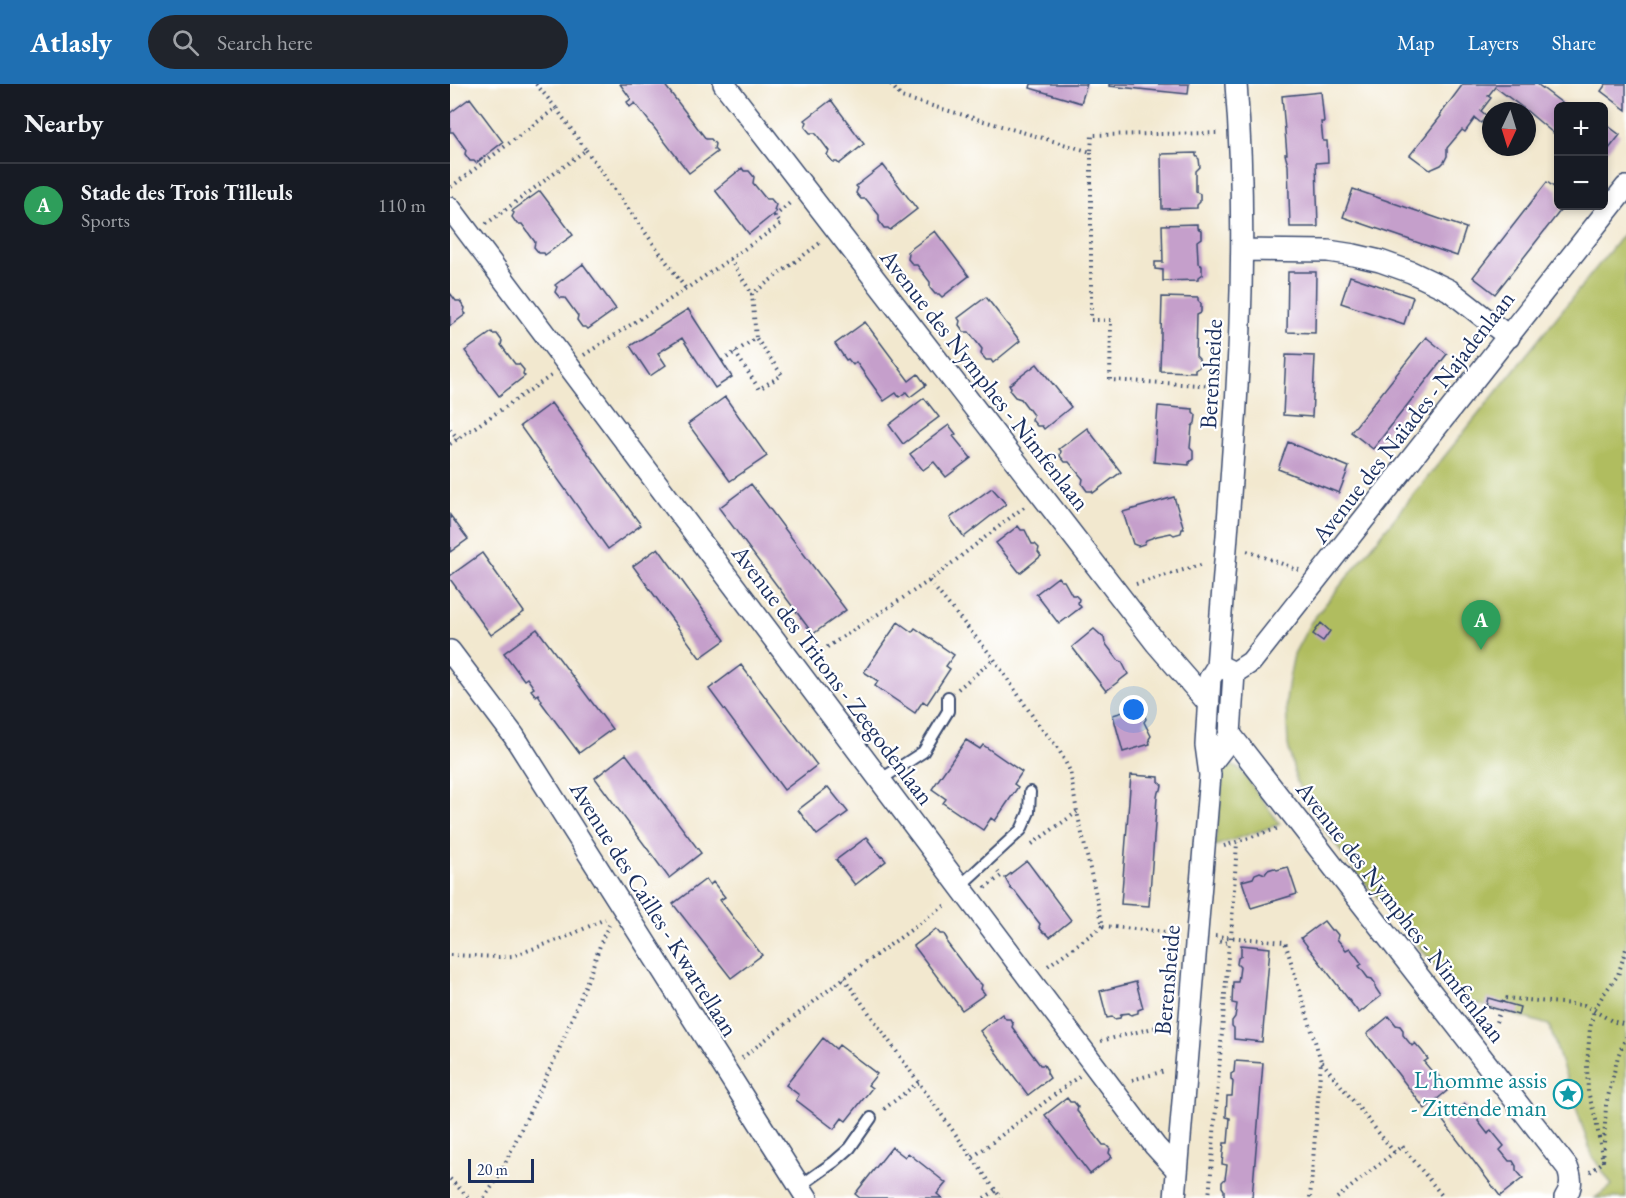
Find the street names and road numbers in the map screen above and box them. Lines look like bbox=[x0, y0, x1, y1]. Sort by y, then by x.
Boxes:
street label: Avenue des Nymphes - Nimfenlaan bbox=[873, 242, 1098, 517]
street label: Avenue des Naïades - Najadenlaan bbox=[1304, 284, 1521, 550]
street label: Berensheide bbox=[1192, 318, 1229, 430]
street label: Avenue des Tritons - Zeegodenlaan bbox=[725, 537, 942, 811]
street label: Avenue des Cailles - Kwartellaan bbox=[563, 774, 746, 1042]
street label: Avenue des Nymphes - Nimfenlaan bbox=[1289, 774, 1514, 1049]
street label: Berensheide bbox=[1146, 924, 1187, 1036]

